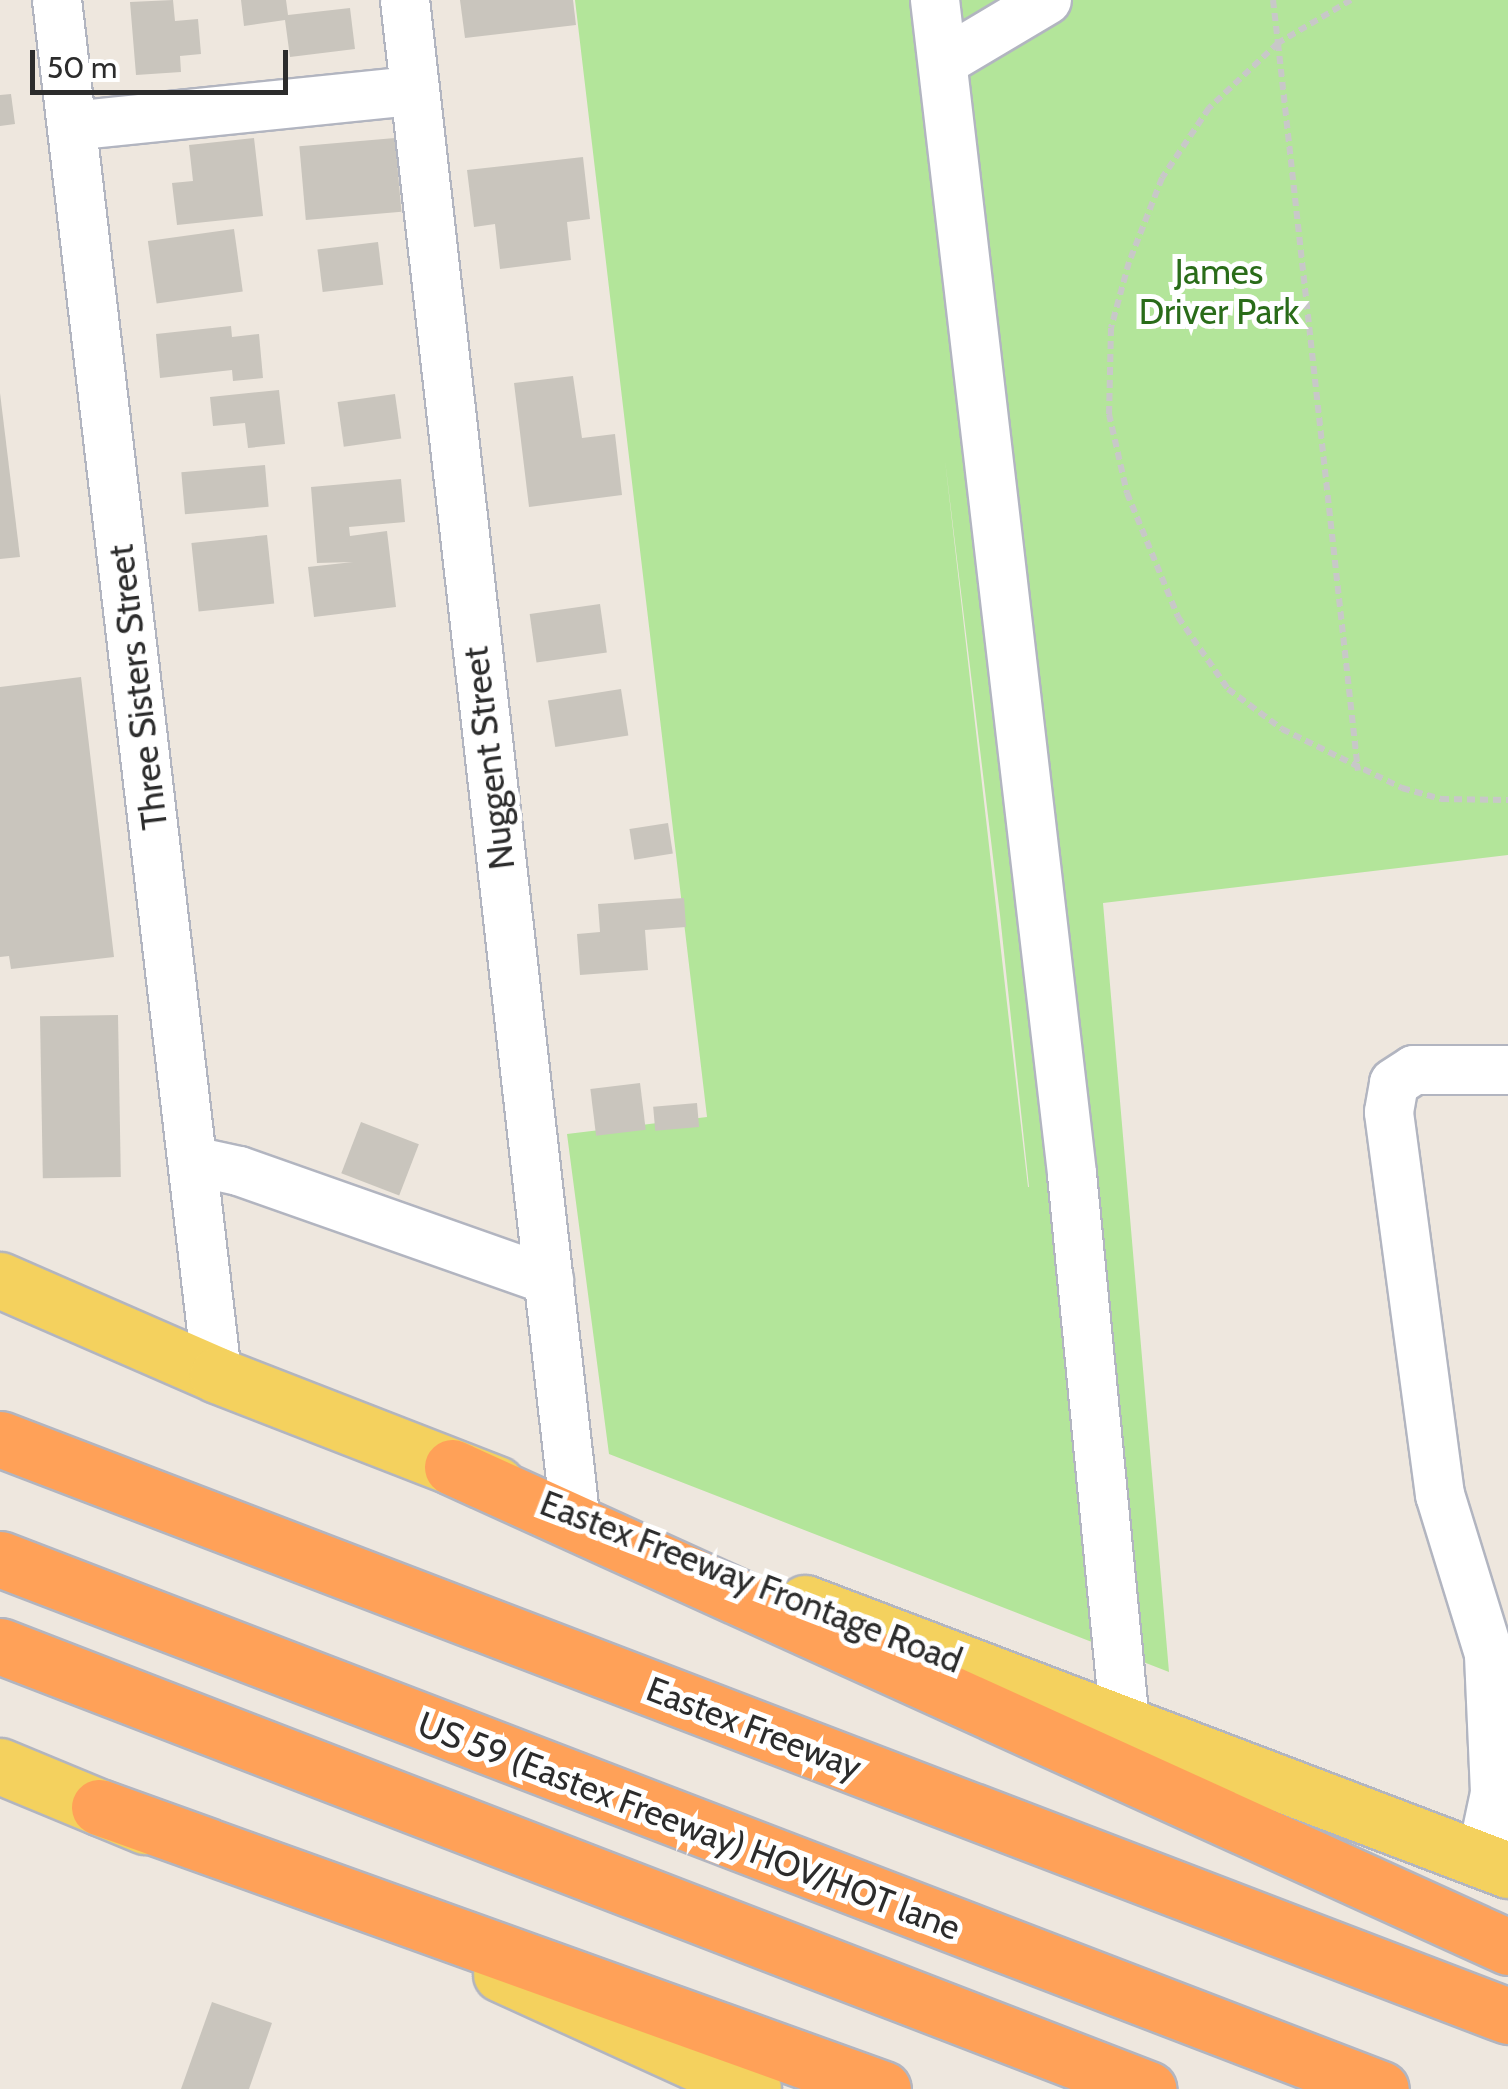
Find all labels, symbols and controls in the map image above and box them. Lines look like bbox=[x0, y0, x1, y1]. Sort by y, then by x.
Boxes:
scale bar bbox=[35, 30, 292, 92]
text: 50 m bbox=[47, 49, 117, 86]
park label: James Driver Park bbox=[1139, 251, 1299, 333]
street label: Three Sisters Street bbox=[100, 542, 176, 832]
street label: Nuggent Street bbox=[454, 644, 524, 872]
street label: Eastex Freeway Frontage Road bbox=[534, 1482, 968, 1682]
street label: Eastex Freeway bbox=[641, 1668, 867, 1788]
street label: US 59 (Eastex Freeway) HOV/HOT lane bbox=[412, 1703, 966, 1949]

